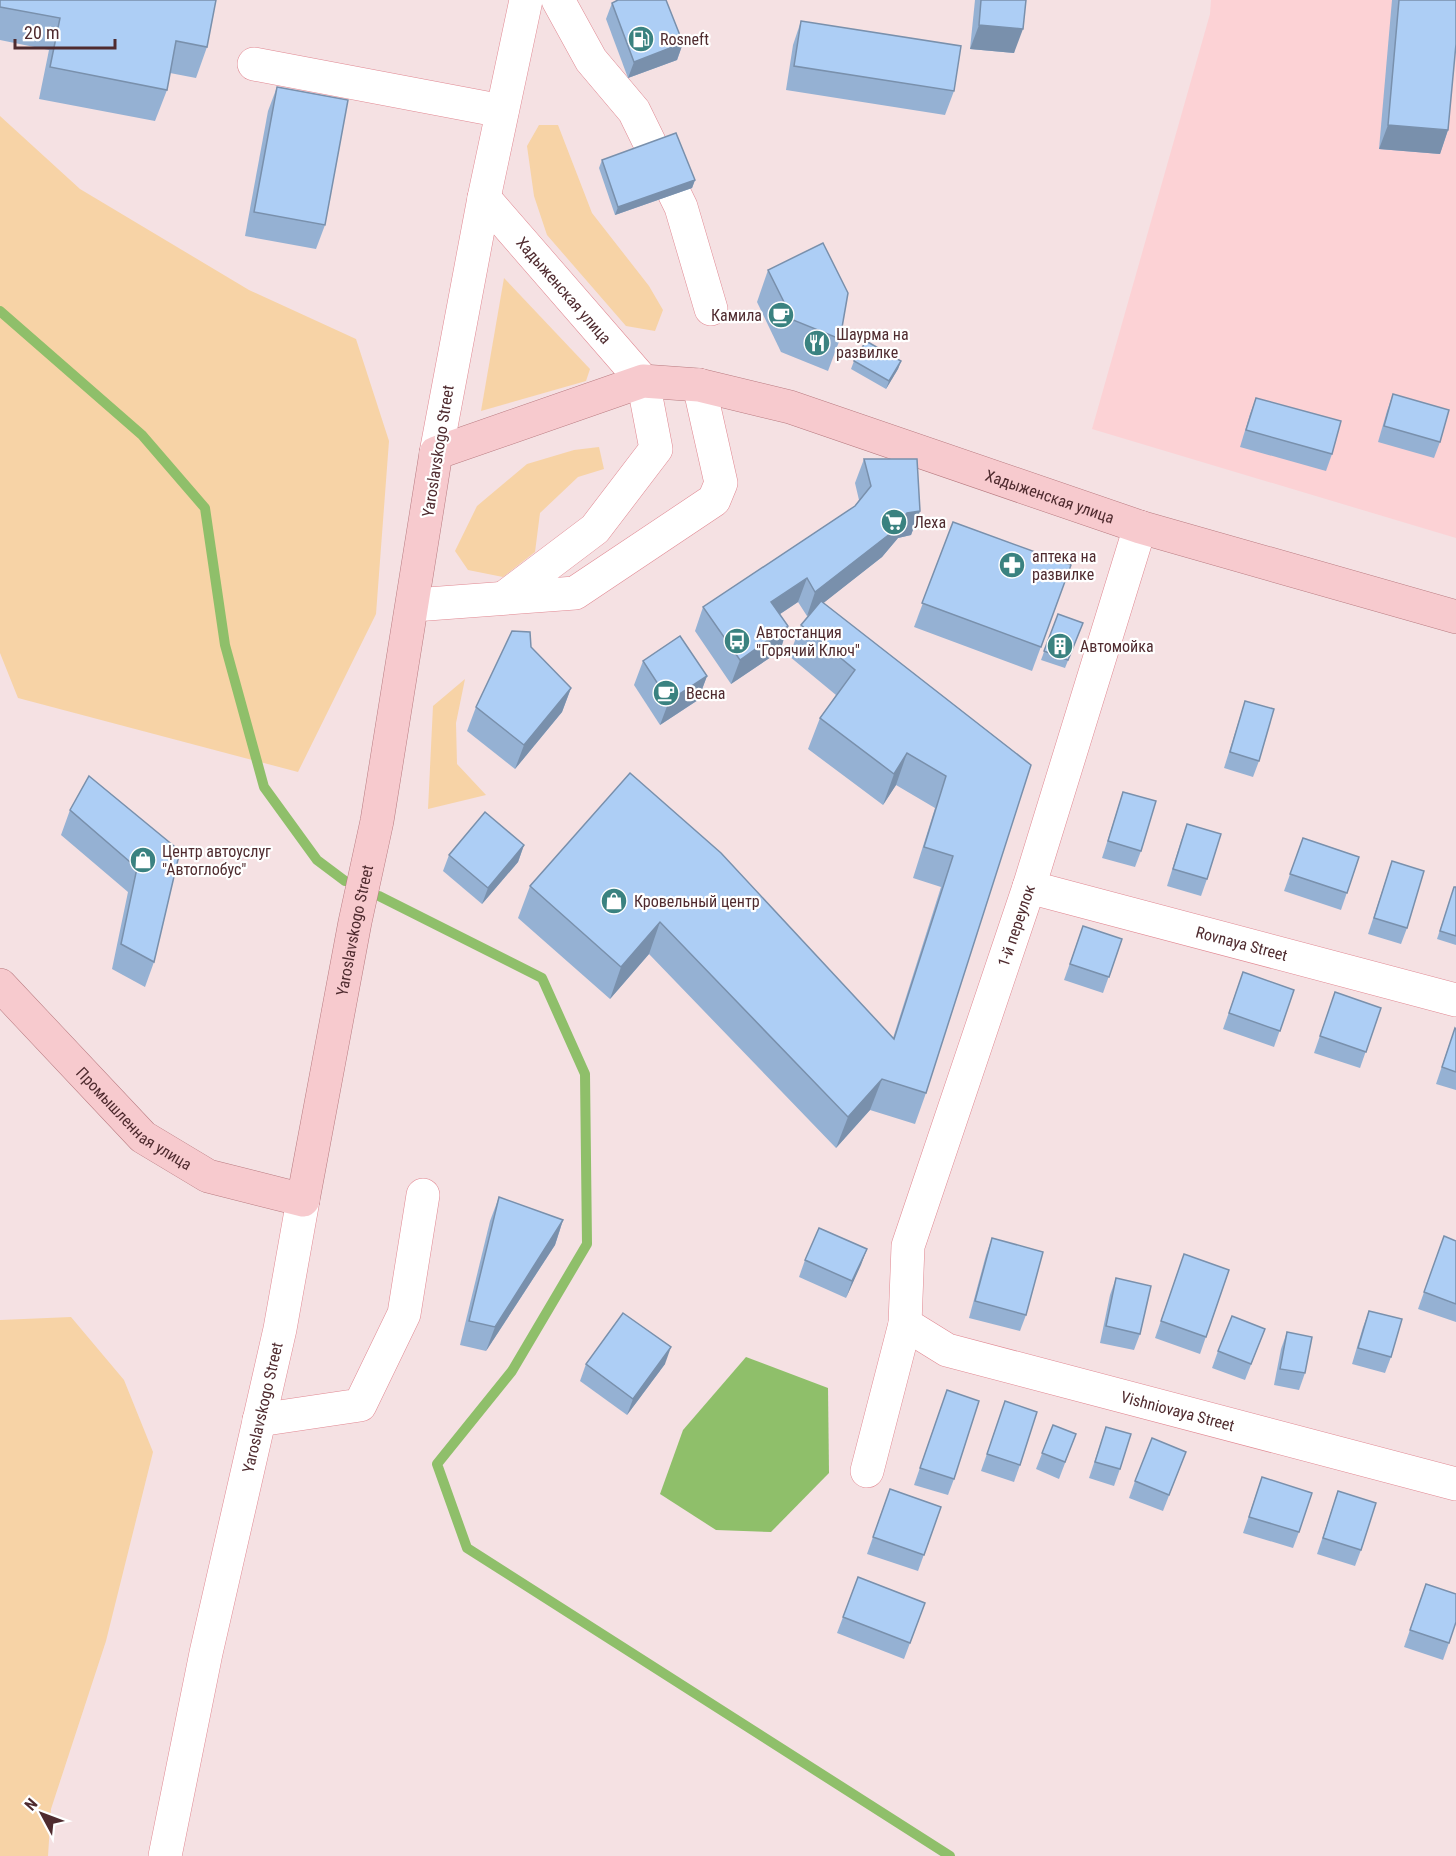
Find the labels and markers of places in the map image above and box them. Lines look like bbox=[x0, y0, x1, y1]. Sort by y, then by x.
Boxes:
fuel station icon: Rosneft bbox=[626, 24, 656, 54]
place label: Rosneft bbox=[660, 30, 709, 49]
cafe icon: Камила bbox=[766, 300, 796, 330]
place label: Камила bbox=[711, 306, 762, 325]
place label: Шаурма на развилке bbox=[836, 325, 909, 362]
restaurant icon: Шаурма на развилке bbox=[802, 328, 832, 358]
supermarket icon: Леха bbox=[879, 507, 909, 537]
place label: Леха bbox=[914, 513, 946, 532]
place label: аптека на развилке bbox=[1032, 547, 1096, 584]
pharmacy icon: аптека на развилке bbox=[997, 550, 1027, 580]
place label: Автостанция "Горячий Ключ" bbox=[756, 623, 860, 660]
bus stop icon: Автостанция "Горячий Ключ" bbox=[722, 626, 752, 656]
building icon: Автомойка bbox=[1045, 631, 1075, 661]
place label: Автомойка bbox=[1080, 637, 1154, 656]
cafe icon: Весна bbox=[651, 678, 681, 708]
place label: Весна bbox=[686, 684, 725, 703]
place label: Центр автоуслуг "Автоглобус" bbox=[162, 842, 271, 879]
shop icon: Центр автоуслуг "Автоглобус" bbox=[128, 845, 158, 875]
shop icon: Кровельный центр bbox=[599, 886, 629, 916]
place label: Кровельный центр bbox=[634, 892, 760, 911]

